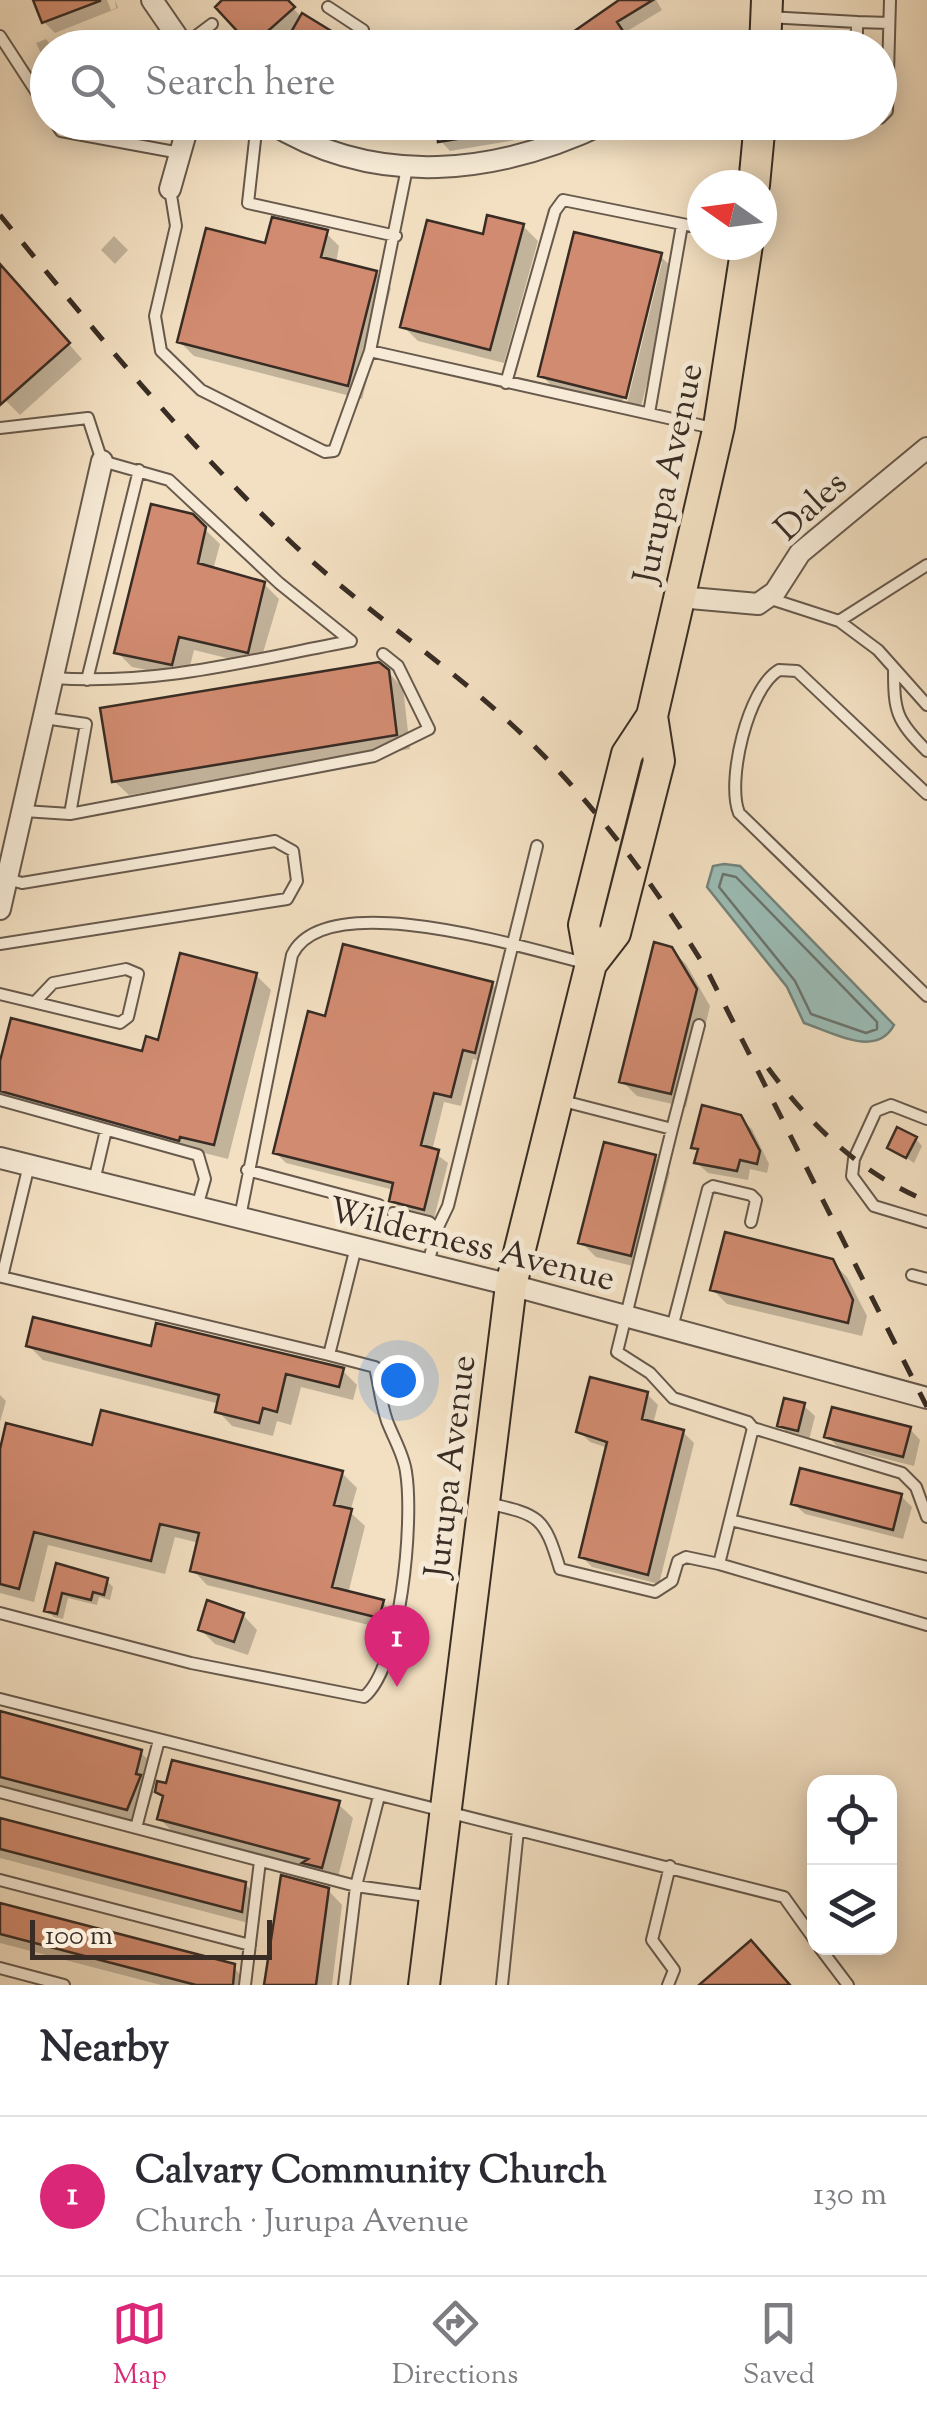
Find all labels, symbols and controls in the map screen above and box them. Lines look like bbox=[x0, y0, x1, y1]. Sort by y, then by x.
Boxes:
search box bbox=[30, 30, 897, 140]
icon: search bbox=[65, 58, 120, 113]
text: Search here bbox=[145, 58, 336, 112]
north arrow bbox=[687, 170, 777, 260]
street label: Jurupa Avenue bbox=[622, 359, 719, 590]
street label: Dales bbox=[765, 460, 860, 555]
street label: Wilderness Avenue bbox=[323, 1186, 620, 1307]
street label: Jurupa Avenue bbox=[413, 1352, 491, 1582]
your location bbox=[373, 1355, 424, 1406]
pin: 1 bbox=[364, 1604, 430, 1687]
map controls bbox=[807, 1775, 897, 1955]
button: locate bbox=[807, 1775, 897, 1865]
button: layers bbox=[807, 1865, 897, 1955]
scale bar bbox=[30, 1915, 272, 1960]
text: 100 m bbox=[45, 1917, 113, 1957]
text: Nearby bbox=[40, 2020, 169, 2080]
text: Calvary Community Church bbox=[135, 2146, 607, 2200]
text: 1 bbox=[67, 2173, 78, 2219]
text: 130 m bbox=[813, 2173, 887, 2219]
text: Church · Jurupa Avenue bbox=[135, 2200, 469, 2246]
tab: Map bbox=[112, 2296, 167, 2396]
tab: Directions bbox=[392, 2296, 518, 2396]
tab: Saved bbox=[743, 2296, 815, 2396]

